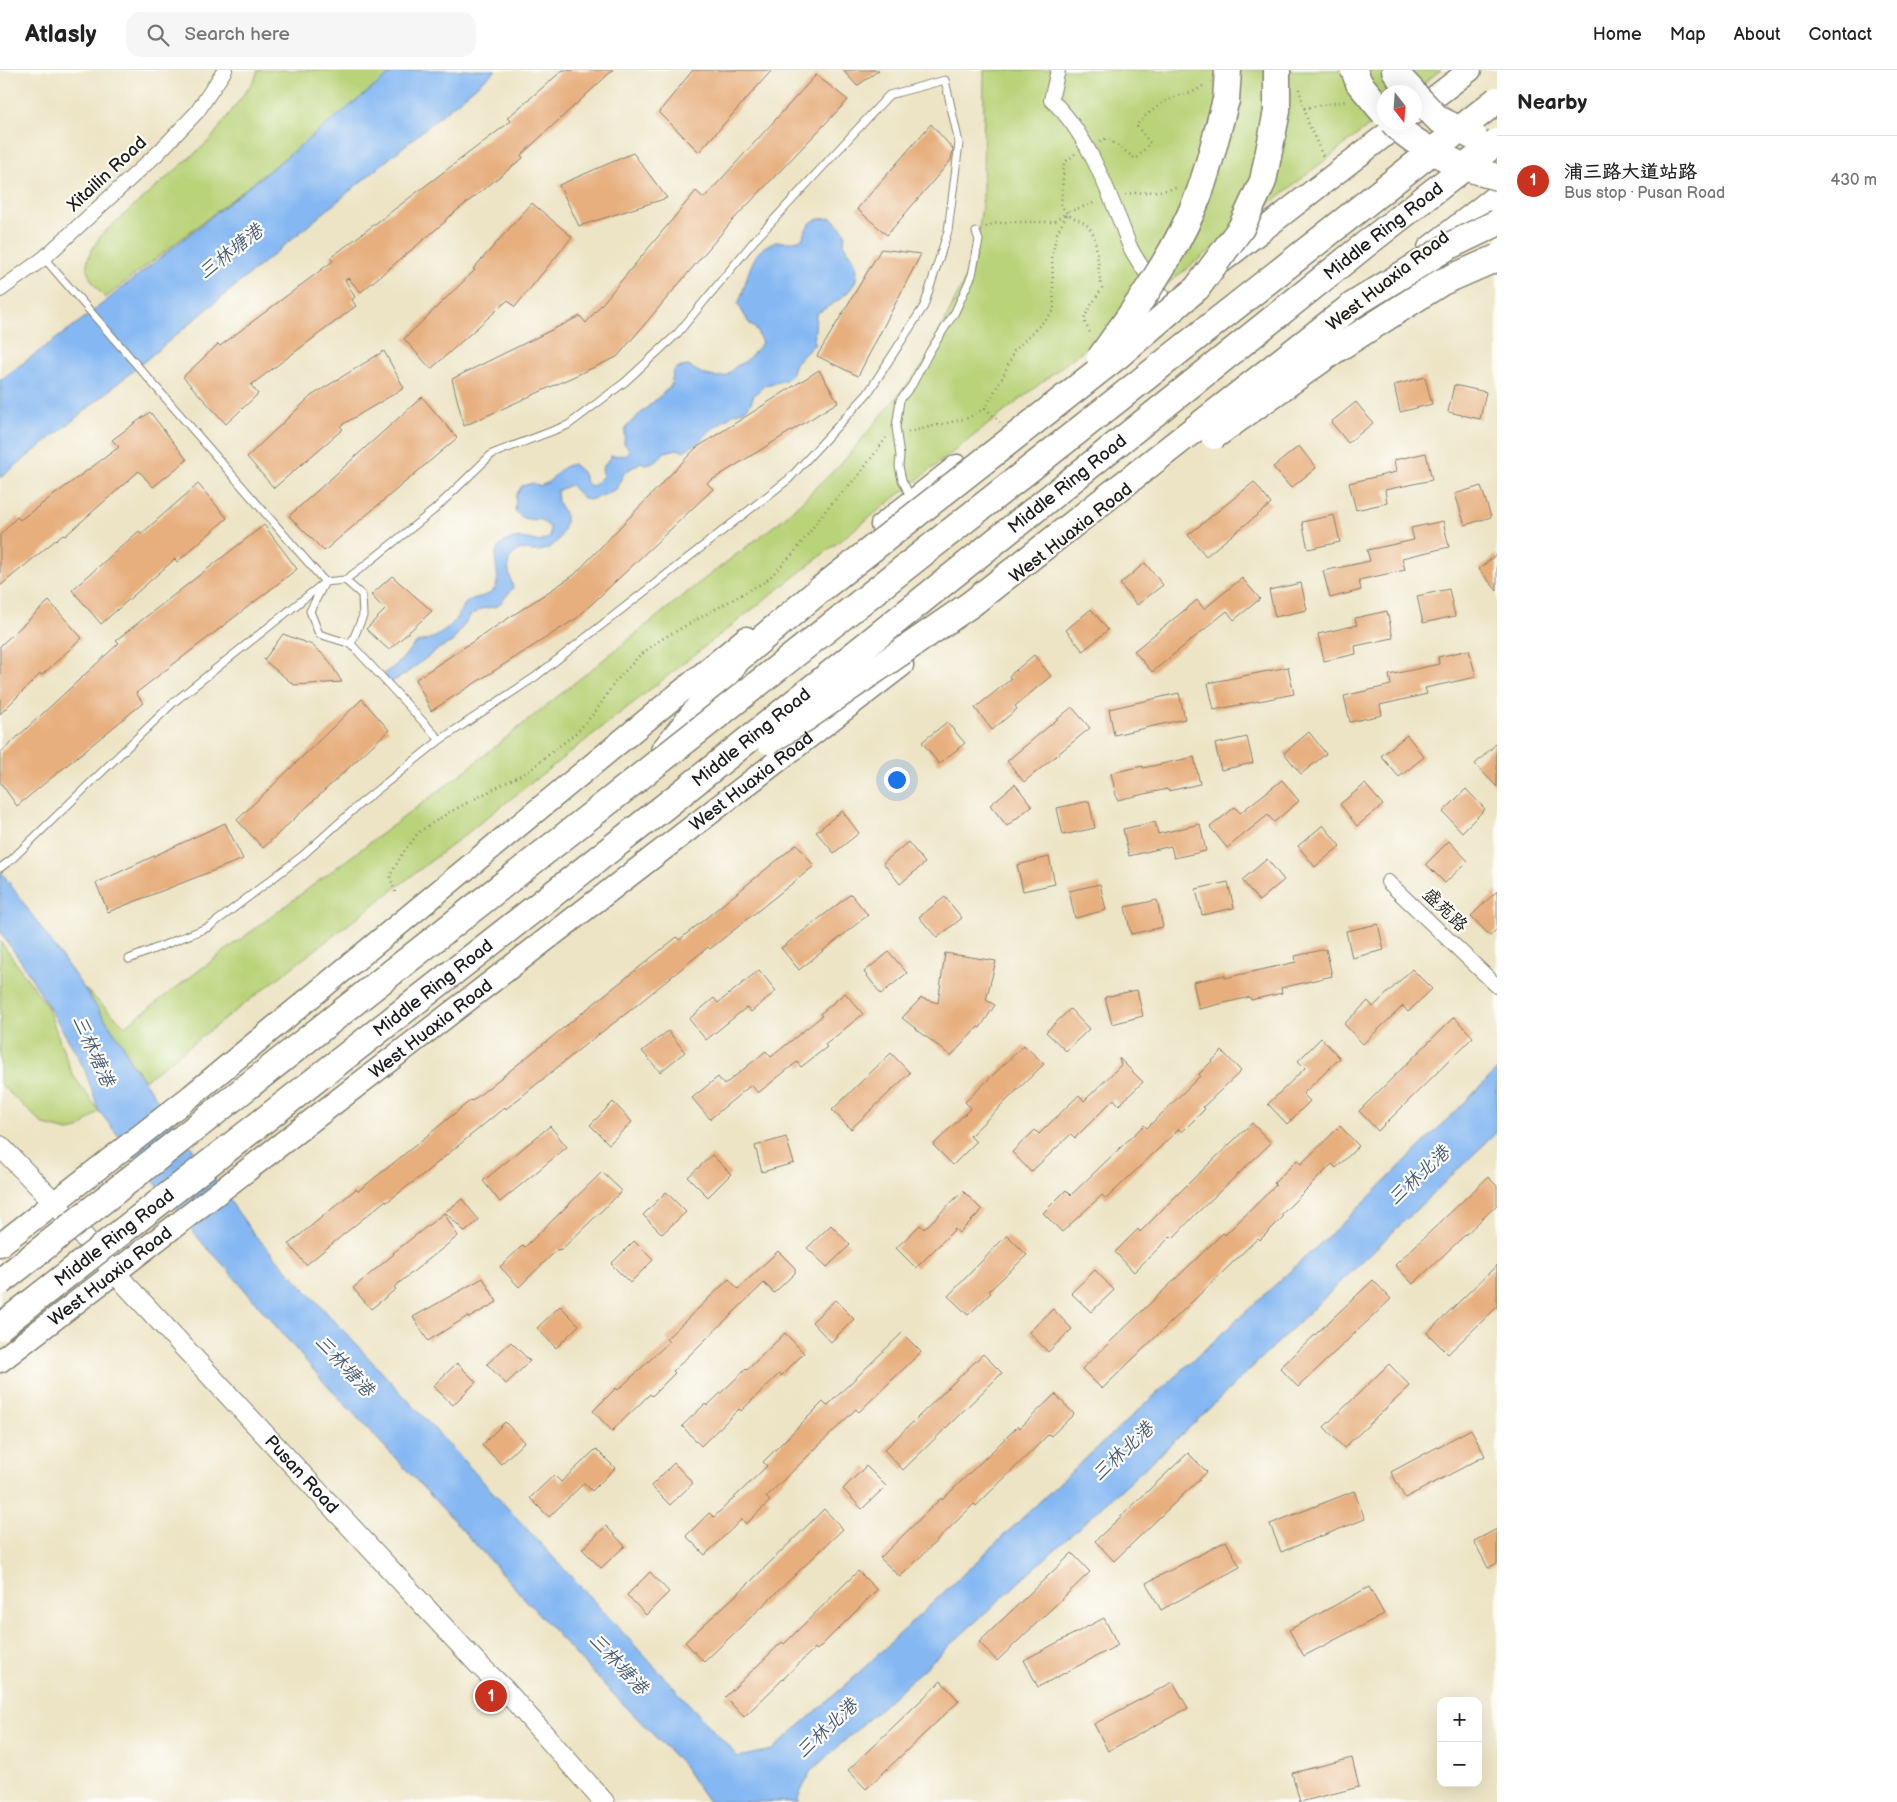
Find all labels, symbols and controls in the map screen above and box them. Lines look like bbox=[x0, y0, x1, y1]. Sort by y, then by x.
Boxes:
search box bbox=[126, 12, 476, 57]
text: Atlasly bbox=[25, 20, 96, 49]
icon: search bbox=[144, 21, 172, 49]
text: Search here bbox=[184, 23, 290, 46]
text: Home bbox=[1593, 24, 1642, 45]
text: Map bbox=[1670, 24, 1706, 45]
text: About bbox=[1734, 24, 1781, 45]
text: Contact bbox=[1809, 24, 1872, 45]
north arrow bbox=[1377, 85, 1422, 130]
text: Nearby bbox=[1517, 90, 1587, 115]
street label: Xitailin Road bbox=[62, 132, 151, 217]
text: 浦三路大道站路 bbox=[1564, 161, 1697, 184]
text: 1 bbox=[1530, 171, 1536, 190]
text: 430 m bbox=[1830, 171, 1877, 190]
street label: Middle Ring Road bbox=[1319, 178, 1447, 284]
text: Bus stop · Pusan Road bbox=[1564, 184, 1725, 203]
water label: 三林塘港 bbox=[194, 218, 270, 284]
street label: West Huaxia Road bbox=[1322, 227, 1454, 335]
street label: Middle Ring Road bbox=[1004, 430, 1131, 538]
street label: West Huaxia Road bbox=[1005, 479, 1137, 587]
street label: Middle Ring Road bbox=[688, 683, 815, 791]
street label: West Huaxia Road bbox=[685, 727, 817, 835]
your location bbox=[884, 767, 910, 793]
street label: 盛苑路 bbox=[1418, 884, 1472, 936]
street label: Middle Ring Road bbox=[369, 935, 497, 1041]
street label: West Huaxia Road bbox=[365, 975, 497, 1083]
water label: 三林塘港 bbox=[67, 1012, 120, 1092]
water label: 三林北港 bbox=[1383, 1140, 1456, 1210]
street label: Middle Ring Road bbox=[50, 1184, 178, 1291]
street label: West Huaxia Road bbox=[44, 1222, 176, 1330]
water label: 三林塘港 bbox=[310, 1330, 380, 1403]
water label: 三林北港 bbox=[1087, 1416, 1160, 1486]
street label: Pusan Road bbox=[260, 1431, 343, 1518]
water label: 三林塘港 bbox=[584, 1628, 654, 1701]
pin: 1 bbox=[475, 1677, 507, 1715]
water label: 三林北港 bbox=[791, 1693, 864, 1763]
map controls bbox=[1437, 1697, 1482, 1787]
button: + bbox=[1437, 1697, 1482, 1742]
button: − bbox=[1437, 1742, 1482, 1787]

